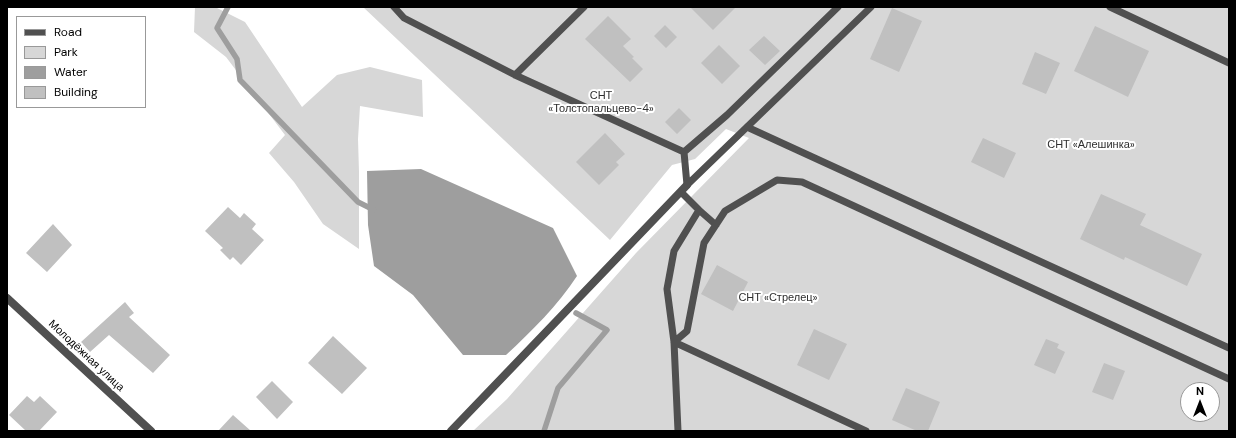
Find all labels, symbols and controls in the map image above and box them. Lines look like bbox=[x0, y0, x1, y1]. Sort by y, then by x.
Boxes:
legend bbox=[16, 16, 146, 108]
text: Road bbox=[54, 24, 82, 40]
text: Park bbox=[54, 44, 78, 60]
text: Water bbox=[54, 64, 87, 80]
text: Building bbox=[54, 84, 98, 100]
park label: СНТ «Толстопальцево-4» bbox=[548, 89, 654, 115]
park label: СНТ «Алешинка» bbox=[1047, 138, 1135, 152]
park label: СНТ «Стрелец» bbox=[738, 291, 818, 305]
street label: Молодёжная улица bbox=[45, 317, 127, 395]
north arrow bbox=[1180, 382, 1220, 422]
text: N bbox=[1196, 384, 1204, 398]

